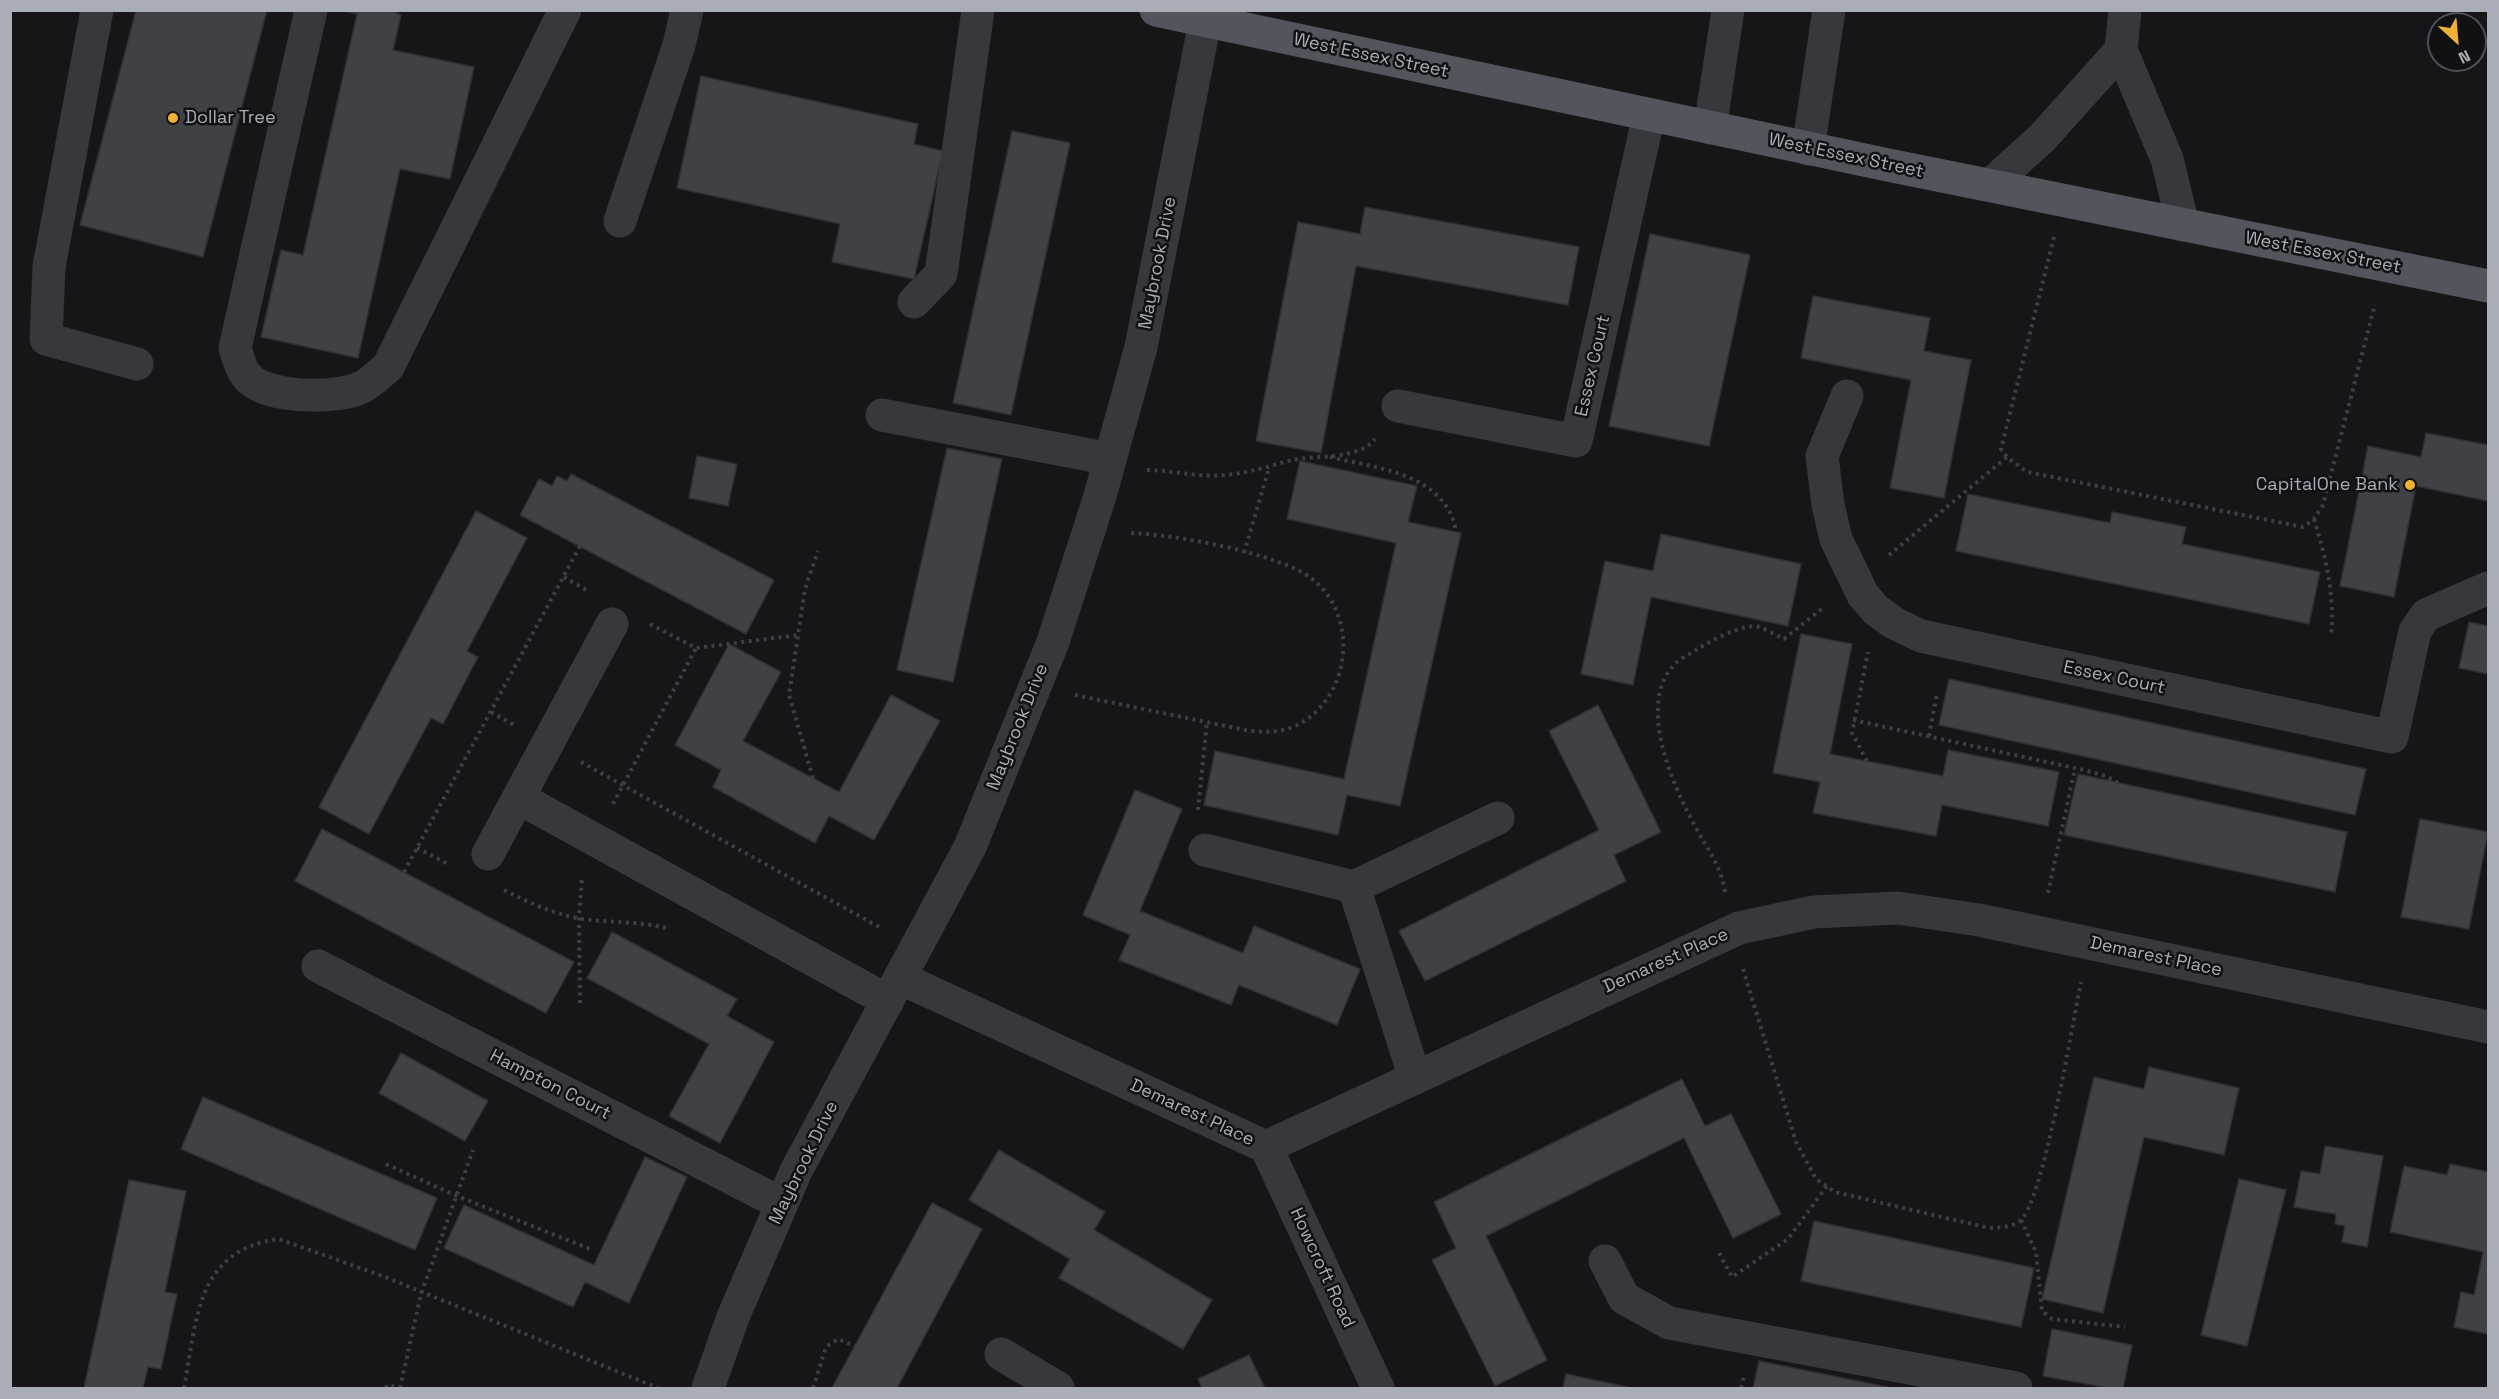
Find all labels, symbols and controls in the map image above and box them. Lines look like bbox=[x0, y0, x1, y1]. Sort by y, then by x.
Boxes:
north arrow bbox=[2427, 12, 2487, 72]
street label: West Essex Street bbox=[1292, 29, 1450, 83]
text: N bbox=[2455, 45, 2474, 69]
place label: Dollar Tree bbox=[185, 107, 276, 129]
marker: Dollar Tree bbox=[166, 111, 180, 125]
street label: West Essex Street bbox=[1767, 129, 1925, 183]
street label: Maybrook Drive bbox=[1135, 195, 1181, 331]
street label: West Essex Street bbox=[2243, 227, 2403, 279]
street label: Essex Court bbox=[1571, 313, 1615, 419]
place label: CapitalOne Bank bbox=[2256, 474, 2398, 496]
marker: CapitalOne Bank bbox=[2403, 478, 2417, 492]
street label: Essex Court bbox=[2061, 657, 2167, 699]
street label: Maybrook Drive bbox=[983, 661, 1053, 793]
street label: Demarest Place bbox=[1600, 924, 1732, 998]
street label: Demarest Place bbox=[2088, 932, 2224, 982]
street label: Hampton Court bbox=[486, 1045, 614, 1125]
street label: Demarest Place bbox=[1126, 1075, 1258, 1151]
street label: Maybrook Drive bbox=[765, 1098, 843, 1228]
street label: Howcroft Road bbox=[1285, 1205, 1359, 1331]

